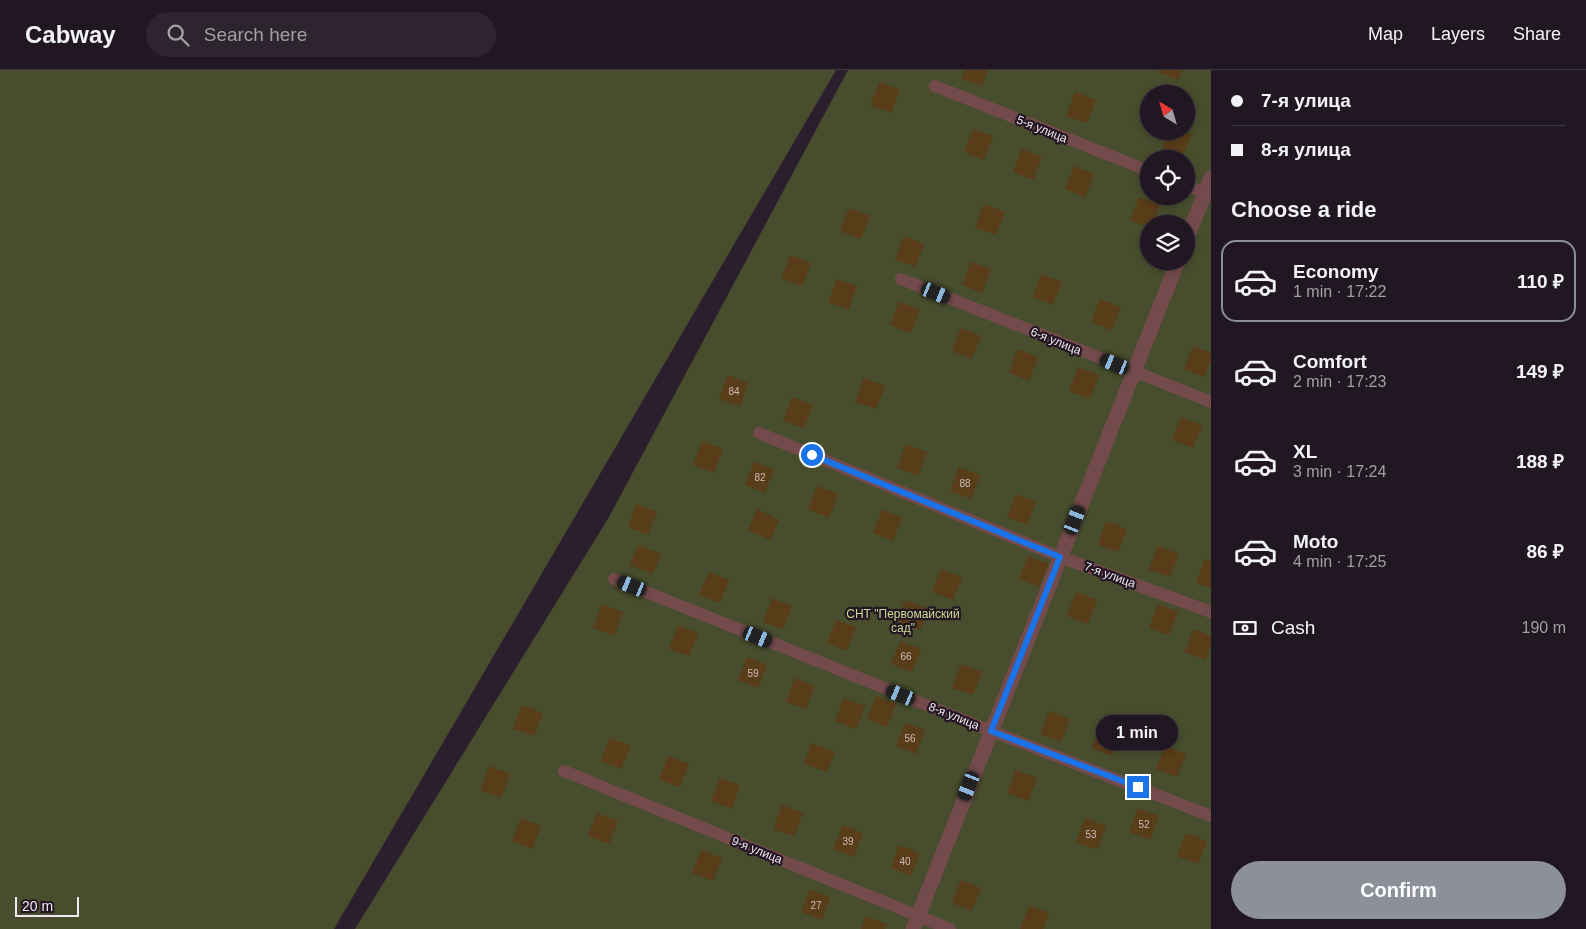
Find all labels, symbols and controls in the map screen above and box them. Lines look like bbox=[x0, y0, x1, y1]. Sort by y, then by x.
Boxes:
search box bbox=[146, 12, 496, 57]
text: Cabway bbox=[25, 21, 116, 48]
icon: search bbox=[164, 21, 192, 49]
text: Search here bbox=[204, 24, 307, 45]
text: Map bbox=[1368, 24, 1403, 44]
text: Layers bbox=[1431, 24, 1485, 44]
text: Share bbox=[1513, 24, 1561, 44]
north arrow bbox=[1140, 85, 1195, 140]
map controls bbox=[1140, 85, 1195, 270]
text: 7-я улица bbox=[1261, 90, 1351, 111]
street label: 5-я улица bbox=[1015, 112, 1070, 146]
text: 8-я улица bbox=[1261, 139, 1351, 160]
button: locate bbox=[1140, 150, 1195, 205]
text: Choose a ride bbox=[1231, 197, 1376, 222]
button: layers bbox=[1140, 215, 1195, 270]
icon: car bbox=[1233, 259, 1278, 304]
text: Economy bbox=[1293, 261, 1379, 282]
text: 110 ₽ bbox=[1517, 271, 1564, 292]
car bbox=[919, 280, 952, 306]
text: 1 min · 17:22 bbox=[1293, 283, 1386, 300]
street label: 6-я улица bbox=[1029, 324, 1084, 358]
icon: car bbox=[1233, 349, 1278, 394]
car bbox=[1098, 351, 1131, 377]
text: Comfort bbox=[1293, 351, 1367, 372]
text: 149 ₽ bbox=[1516, 361, 1564, 382]
text: 2 min · 17:23 bbox=[1293, 373, 1386, 390]
house number: 84 bbox=[728, 386, 740, 397]
icon: car bbox=[1233, 439, 1278, 484]
text: XL bbox=[1293, 441, 1317, 462]
route start bbox=[801, 444, 823, 466]
text: 188 ₽ bbox=[1516, 451, 1564, 472]
text: 3 min · 17:24 bbox=[1293, 463, 1386, 480]
house number: 82 bbox=[754, 472, 766, 483]
house number: 88 bbox=[959, 478, 971, 489]
car bbox=[1062, 503, 1087, 537]
icon: car bbox=[1233, 529, 1278, 574]
text: Moto bbox=[1293, 531, 1338, 552]
text: 86 ₽ bbox=[1527, 541, 1564, 562]
text: 4 min · 17:25 bbox=[1293, 553, 1386, 570]
street label: 7-я улица bbox=[1082, 559, 1138, 591]
car bbox=[615, 573, 648, 599]
park label: СНТ "Первомайский сад" bbox=[846, 607, 960, 635]
icon: cash bbox=[1231, 614, 1259, 642]
text: Cash bbox=[1271, 617, 1315, 638]
text: 190 m bbox=[1522, 619, 1566, 636]
car bbox=[741, 624, 774, 650]
house number: 66 bbox=[900, 651, 912, 662]
house number: 59 bbox=[747, 668, 759, 679]
car bbox=[884, 682, 917, 708]
street label: 8-я улица bbox=[927, 699, 982, 733]
callout: 1 min bbox=[1097, 714, 1179, 750]
text: 1 min bbox=[1116, 724, 1158, 741]
house number: 56 bbox=[904, 733, 916, 744]
car bbox=[956, 769, 981, 803]
route end bbox=[1127, 776, 1149, 798]
house number: 52 bbox=[1138, 819, 1150, 830]
house number: 53 bbox=[1085, 829, 1097, 840]
street label: 9-я улица bbox=[730, 833, 785, 867]
house number: 39 bbox=[842, 836, 854, 847]
house number: 40 bbox=[899, 856, 911, 867]
button: Confirm bbox=[1231, 861, 1566, 919]
scale bar bbox=[15, 894, 79, 917]
text: 20 m bbox=[22, 898, 53, 914]
house number: 27 bbox=[810, 900, 822, 911]

